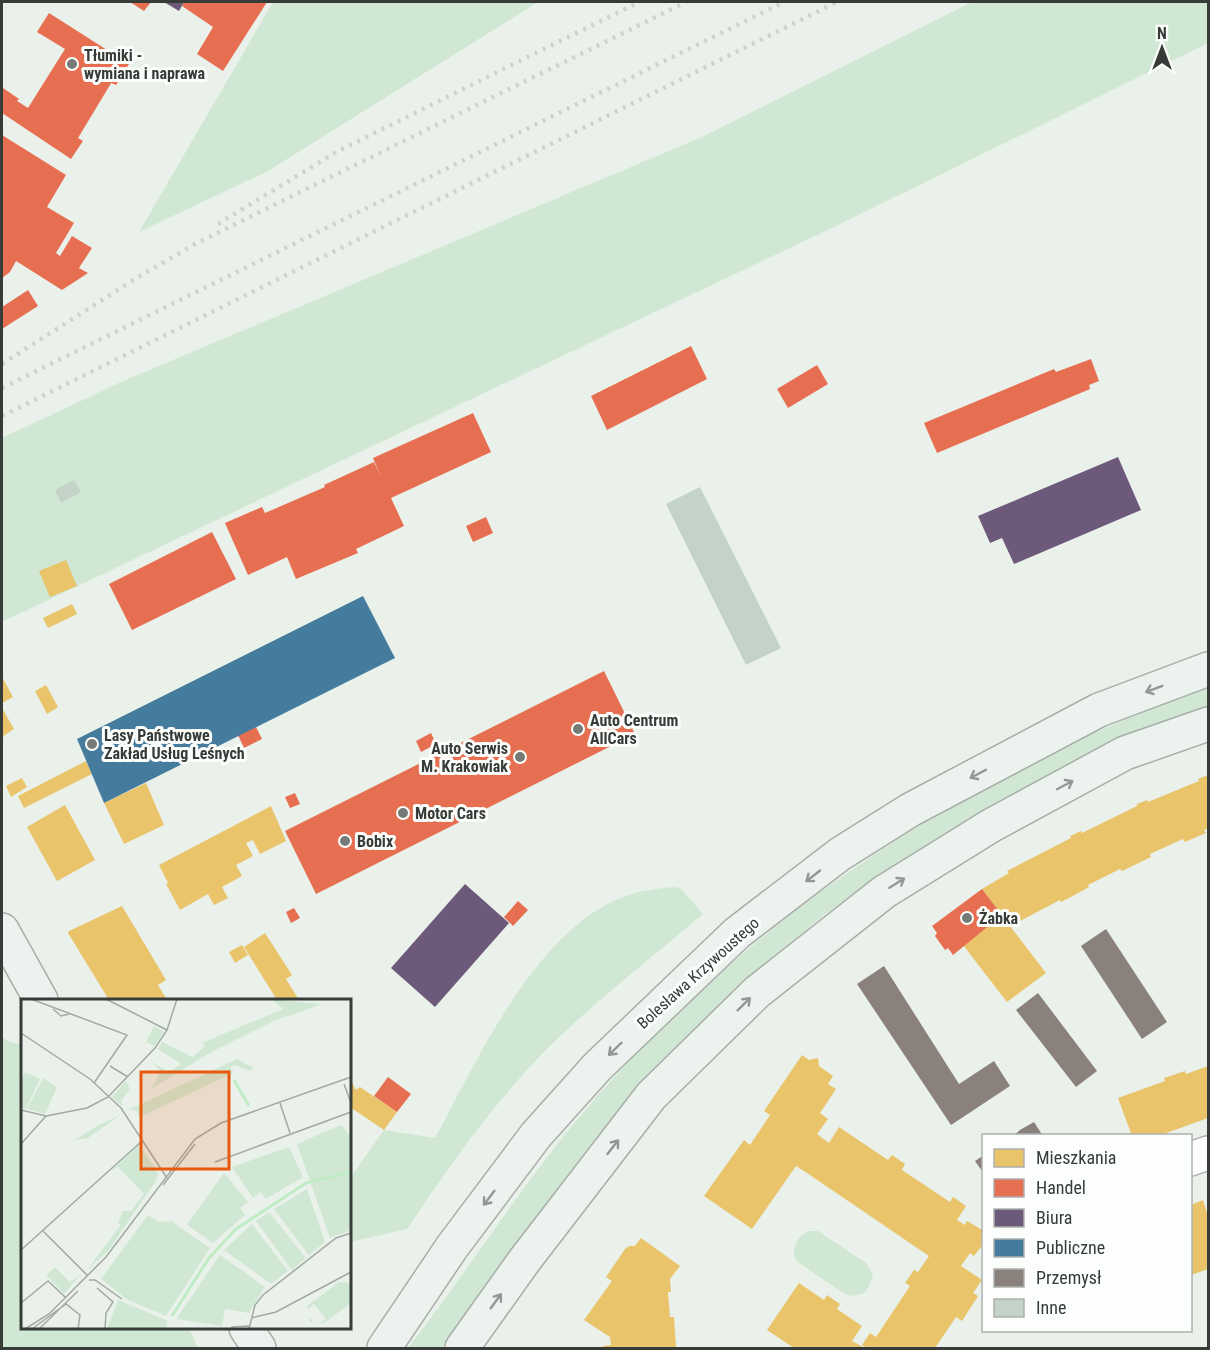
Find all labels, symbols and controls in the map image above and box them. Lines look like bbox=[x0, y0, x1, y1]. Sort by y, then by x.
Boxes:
north arrow bbox=[1132, 18, 1192, 78]
text: N bbox=[1157, 24, 1167, 43]
place label: Tłumiki - wymiana i naprawa bbox=[84, 46, 206, 83]
marker: Tłumiki - wymiana i naprawa bbox=[65, 57, 79, 71]
one-way arrow bbox=[1145, 685, 1164, 696]
place label: Auto Centrum AllCars bbox=[590, 711, 678, 748]
marker: Auto Centrum AllCars bbox=[571, 722, 585, 736]
place label: Lasy Państwowe Zakład Usług Leśnych bbox=[104, 726, 245, 763]
marker: Lasy Państwowe Zakład Usług Leśnych bbox=[85, 737, 99, 751]
place label: Auto Serwis M. Krakowiak bbox=[421, 739, 508, 776]
marker: Auto Serwis M. Krakowiak bbox=[513, 750, 527, 764]
one-way arrow bbox=[970, 769, 988, 780]
one-way arrow bbox=[1056, 779, 1074, 790]
place label: Motor Cars bbox=[415, 804, 486, 823]
marker: Motor Cars bbox=[396, 806, 410, 820]
place label: Bobix bbox=[357, 832, 394, 851]
marker: Bobix bbox=[338, 834, 352, 848]
one-way arrow bbox=[805, 869, 821, 882]
one-way arrow bbox=[888, 877, 905, 889]
place label: Żabka bbox=[979, 909, 1019, 928]
marker: Żabka bbox=[960, 911, 974, 925]
street label: Bolesława Krzywoustego bbox=[633, 913, 763, 1033]
one-way arrow bbox=[737, 997, 752, 1011]
inset map bbox=[21, 999, 351, 1329]
one-way arrow bbox=[608, 1042, 623, 1056]
legend bbox=[982, 1134, 1192, 1332]
one-way arrow bbox=[606, 1140, 619, 1156]
text: Mieszkania bbox=[1036, 1147, 1116, 1168]
text: Handel bbox=[1036, 1177, 1086, 1198]
one-way arrow bbox=[482, 1189, 495, 1205]
text: Biura bbox=[1036, 1207, 1072, 1228]
text: Publiczne bbox=[1036, 1237, 1105, 1258]
text: Przemysł bbox=[1036, 1267, 1102, 1288]
one-way arrow bbox=[490, 1293, 502, 1309]
text: Inne bbox=[1036, 1297, 1066, 1318]

